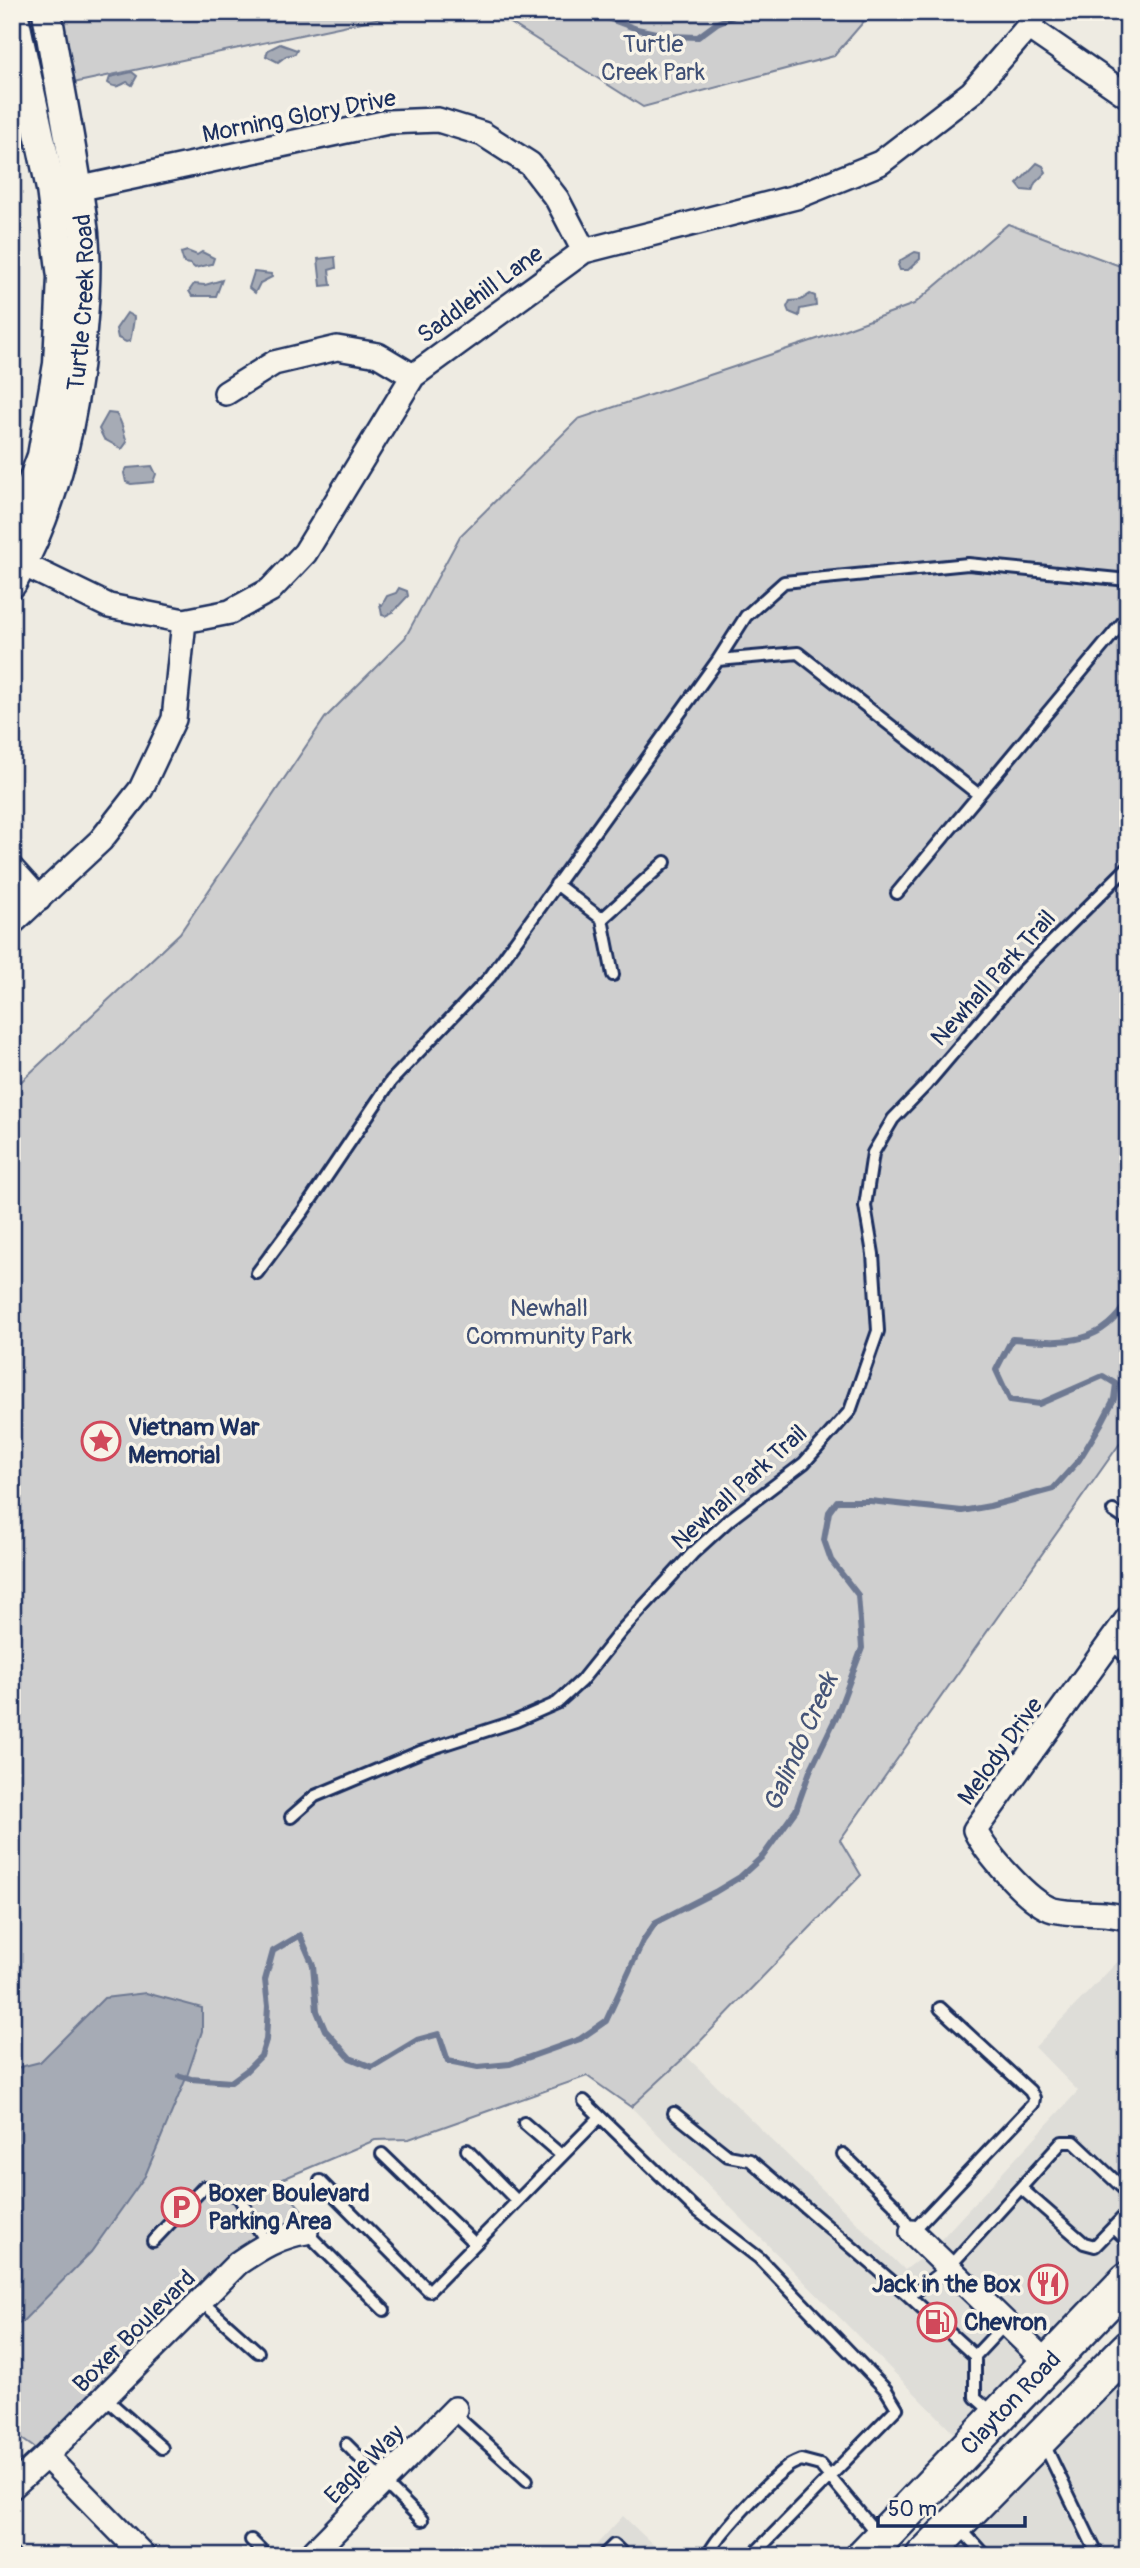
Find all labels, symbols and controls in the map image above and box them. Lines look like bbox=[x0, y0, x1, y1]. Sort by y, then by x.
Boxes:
park label: Turtle Creek Park bbox=[601, 30, 705, 87]
street label: Morning Glory Drive bbox=[200, 83, 399, 149]
street label: Turtle Creek Road bbox=[61, 212, 101, 393]
street label: Saddlehill Lane bbox=[412, 239, 549, 350]
street label: Newhall Park Trail bbox=[925, 904, 1062, 1052]
park label: Newhall Community Park bbox=[466, 1294, 632, 1351]
place label: Vietnam War Memorial bbox=[128, 1413, 260, 1470]
street label: Newhall Park Trail bbox=[665, 1419, 813, 1556]
place icon: Vietnam War Memorial bbox=[80, 1420, 122, 1462]
water label: Galindo Creek bbox=[756, 1666, 846, 1816]
street label: Melody Drive bbox=[952, 1692, 1049, 1811]
place label: Boxer Boulevard Parking Area bbox=[208, 2179, 370, 2236]
parking icon: Boxer Boulevard Parking Area bbox=[160, 2186, 202, 2228]
restaurant icon: Jack in the Box bbox=[1027, 2263, 1069, 2305]
street label: Boxer Boulevard bbox=[67, 2264, 202, 2399]
place label: Jack in the Box bbox=[872, 2270, 1021, 2299]
fuel station icon: Chevron bbox=[916, 2301, 958, 2343]
place label: Chevron bbox=[964, 2308, 1047, 2337]
street label: Clayton Road bbox=[955, 2345, 1067, 2461]
street label: Eagle Way bbox=[319, 2419, 410, 2510]
scale bar bbox=[878, 2484, 1024, 2528]
text: 50 m bbox=[888, 2496, 937, 2523]

